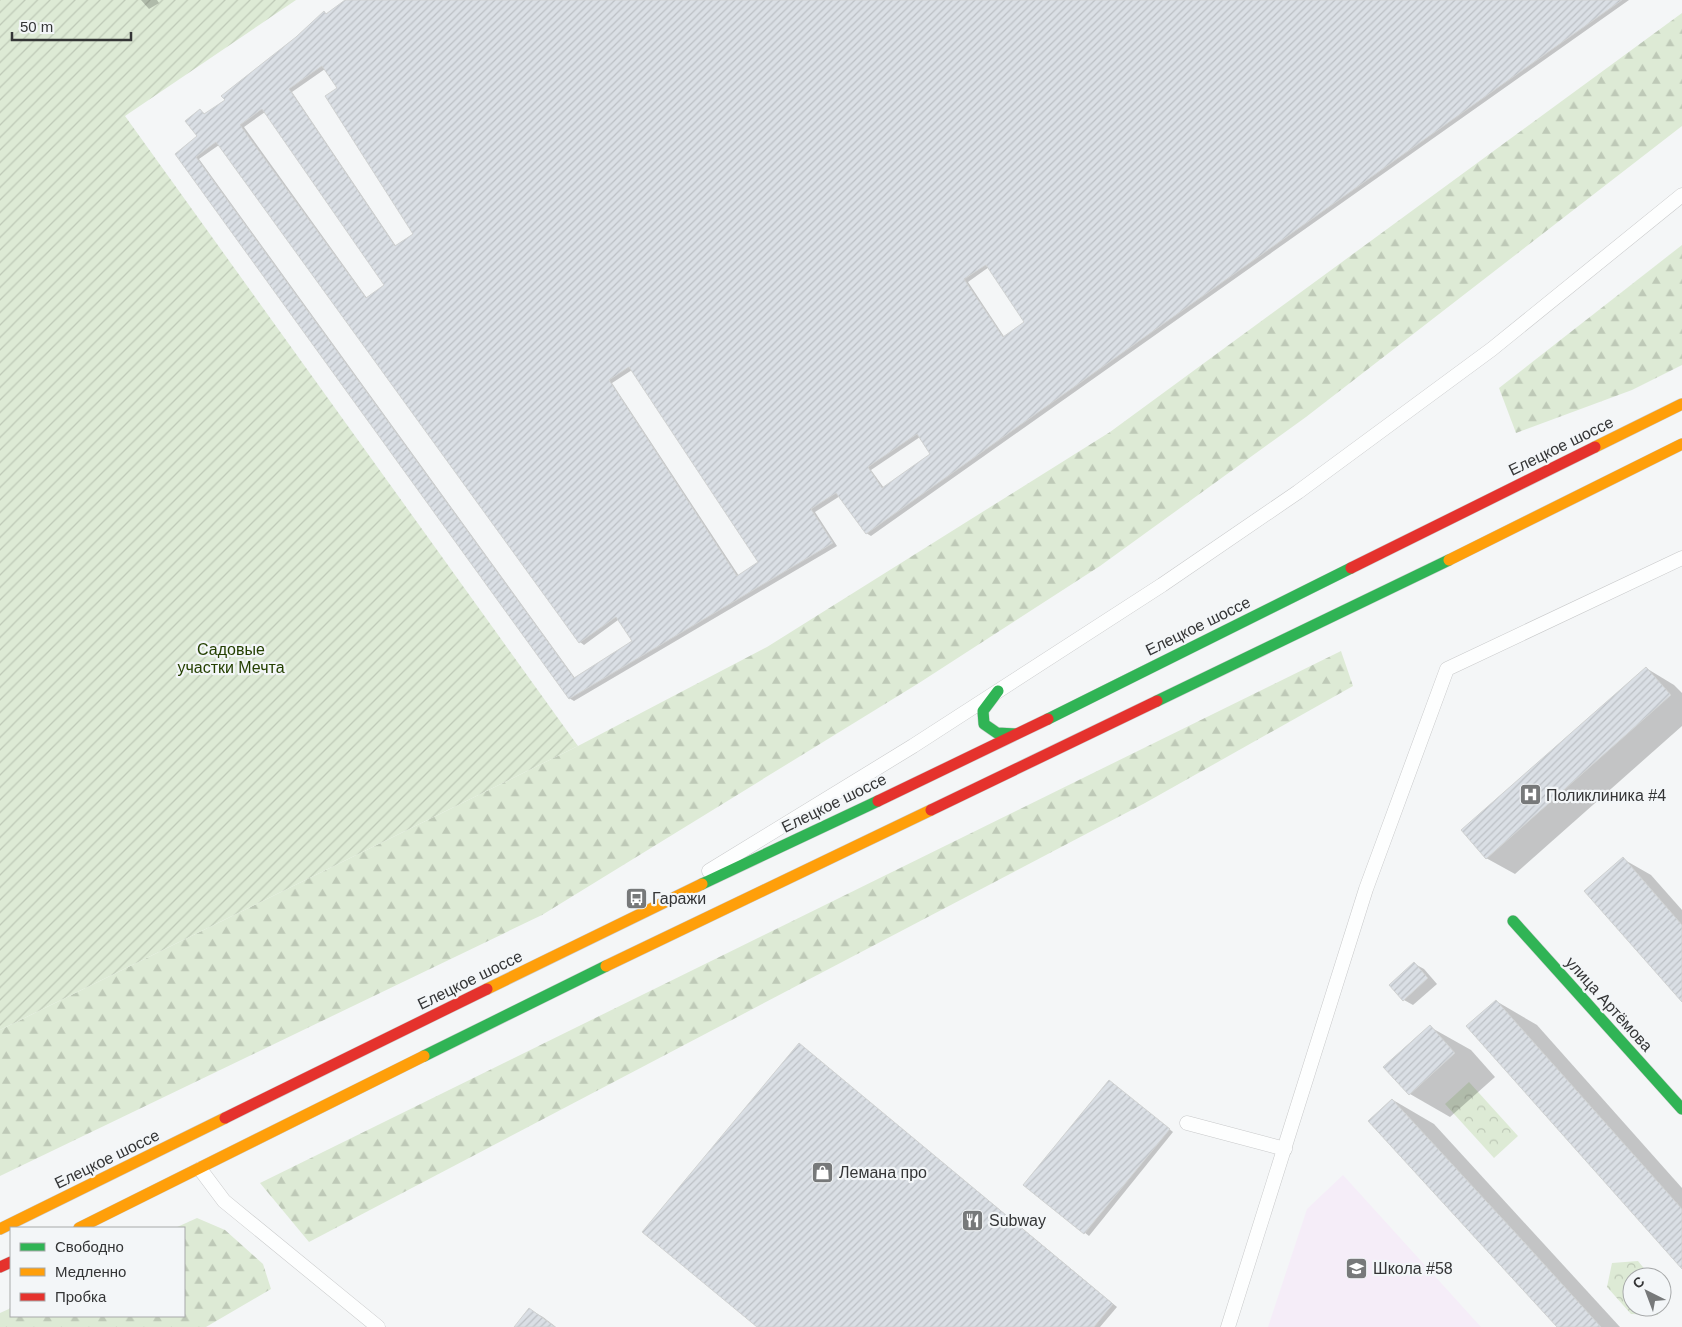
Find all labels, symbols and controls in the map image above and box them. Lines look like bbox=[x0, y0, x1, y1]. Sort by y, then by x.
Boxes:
scale bar bbox=[12, 10, 131, 42]
text: 50 m bbox=[20, 18, 53, 35]
street label: Елецкое шоссе bbox=[1506, 413, 1616, 479]
street label: Елецкое шоссе bbox=[1143, 593, 1253, 659]
park label: Садовые участки Мечта bbox=[177, 641, 285, 676]
street label: Елецкое шоссе bbox=[779, 770, 889, 836]
hospital icon: Поликлиника #4 bbox=[1518, 783, 1542, 807]
place label: Поликлиника #4 bbox=[1546, 787, 1666, 804]
bus stop icon: Гаражи bbox=[624, 886, 648, 910]
place label: Гаражи bbox=[652, 890, 706, 907]
street label: Елецкое шоссе bbox=[415, 947, 525, 1013]
street label: улица Артёмова bbox=[1562, 953, 1656, 1055]
street label: Елецкое шоссе bbox=[52, 1126, 162, 1192]
shop icon: Лемана про bbox=[811, 1160, 835, 1184]
place label: Лемана про bbox=[839, 1164, 927, 1181]
restaurant icon: Subway bbox=[961, 1208, 985, 1232]
place label: Subway bbox=[989, 1212, 1046, 1229]
legend bbox=[10, 1227, 185, 1317]
text: Свободно bbox=[55, 1238, 124, 1255]
school or university icon: Школа #58 bbox=[1345, 1256, 1369, 1280]
place label: Школа #58 bbox=[1373, 1260, 1453, 1277]
text: Медленно bbox=[55, 1263, 126, 1280]
north arrow bbox=[1622, 1267, 1672, 1317]
text: С bbox=[1629, 1273, 1647, 1292]
text: Пробка bbox=[55, 1288, 107, 1305]

